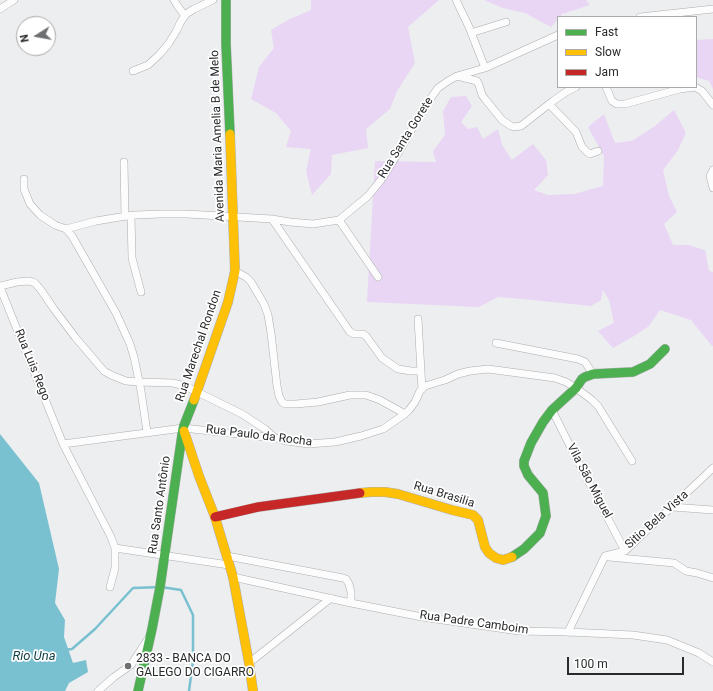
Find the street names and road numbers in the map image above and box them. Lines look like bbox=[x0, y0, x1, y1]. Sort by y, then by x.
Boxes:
street label: Avenida Maria Amelia B de Melo bbox=[208, 50, 228, 222]
street label: Rua Santa Gorete bbox=[375, 95, 437, 181]
street label: Rua Marechal Rondon bbox=[173, 288, 225, 404]
street label: Rua Luis Rego bbox=[11, 327, 53, 403]
street label: Rua Paulo da Rocha bbox=[205, 422, 313, 450]
street label: Vila São Miguel bbox=[563, 441, 615, 521]
street label: Rua Santo Antônio bbox=[146, 455, 174, 555]
street label: Rua Brasilia bbox=[412, 479, 476, 511]
street label: Sitio Bela Vista bbox=[622, 488, 692, 552]
street label: Rua Padre Camboim bbox=[419, 608, 529, 638]

